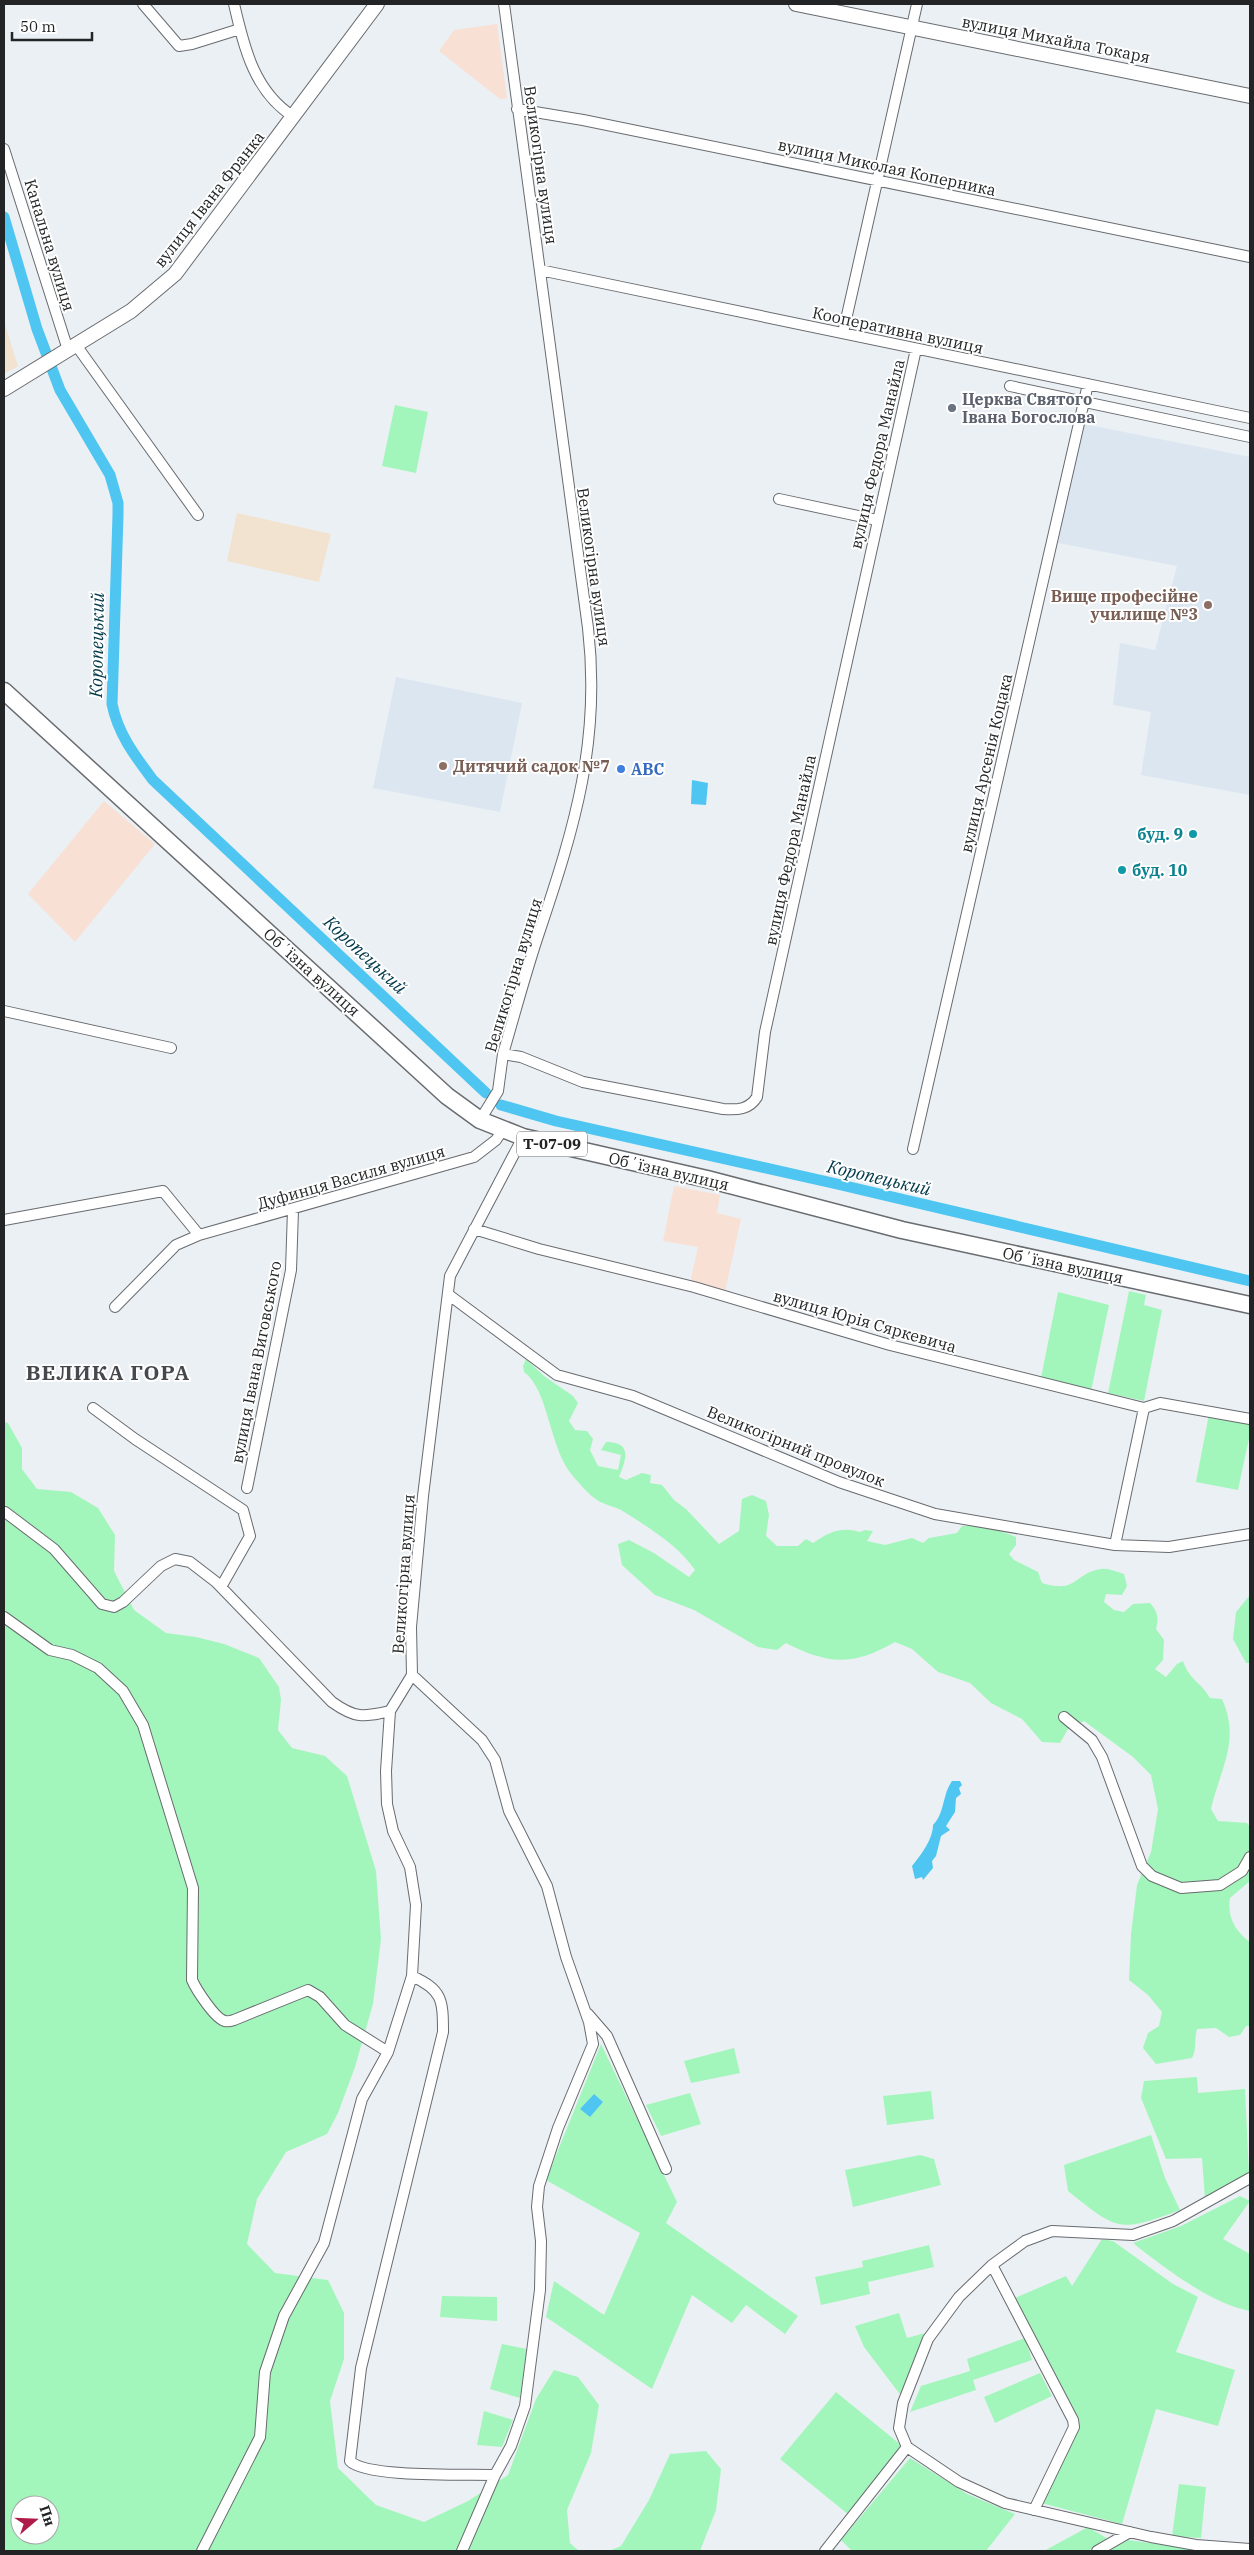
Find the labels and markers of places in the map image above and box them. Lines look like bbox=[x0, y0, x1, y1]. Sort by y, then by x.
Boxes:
place label: Церква Святого Івана Богослова bbox=[962, 389, 1095, 427]
marker: Церква Святого Івана Богослова bbox=[946, 402, 958, 414]
place label: Вище професійне училище №3 bbox=[1051, 586, 1198, 624]
marker: Вище професійне училище №3 bbox=[1202, 599, 1214, 611]
place label: Дитячий садок №7 bbox=[453, 756, 610, 776]
place label: АВС bbox=[631, 759, 664, 779]
marker: Дитячий садок №7 bbox=[437, 760, 449, 772]
marker: АВС bbox=[615, 763, 627, 775]
place label: буд. 9 bbox=[1137, 824, 1183, 844]
marker: буд. 9 bbox=[1187, 828, 1199, 840]
place label: буд. 10 bbox=[1132, 860, 1188, 880]
marker: буд. 10 bbox=[1116, 864, 1128, 876]

